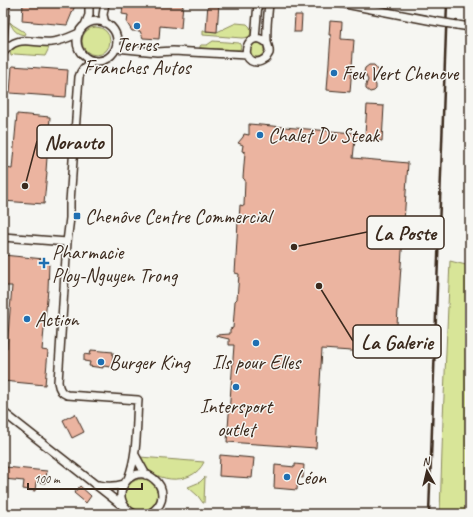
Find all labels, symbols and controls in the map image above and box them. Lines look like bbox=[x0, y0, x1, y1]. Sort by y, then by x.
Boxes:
marker: Terres Franches Autos bbox=[132, 21, 142, 31]
place label: Terres Franches Autos bbox=[84, 32, 192, 80]
place label: Feu Vert Chenove bbox=[342, 61, 460, 86]
marker: Feu Vert Chenove bbox=[329, 68, 339, 78]
place label: Chalet Du Steak bbox=[268, 123, 380, 148]
callout: Norauto bbox=[37, 125, 112, 158]
text: Norauto bbox=[44, 129, 105, 155]
marker: Chalet Du Steak bbox=[255, 130, 265, 140]
place label: Chenôve Centre Commercial bbox=[85, 204, 274, 229]
marker: Chenôve Centre Commercial bbox=[72, 211, 82, 221]
callout: La Poste bbox=[367, 216, 444, 249]
text: La Poste bbox=[374, 220, 438, 246]
place label: Pharmacie Ploy-Nguyen Trong bbox=[52, 240, 179, 288]
marker: Pharmacie Ploy-Nguyen Trong bbox=[39, 258, 49, 268]
place label: Action bbox=[35, 307, 80, 332]
marker: Action bbox=[22, 314, 32, 324]
callout: La Galerie bbox=[353, 325, 441, 358]
text: La Galerie bbox=[361, 329, 435, 355]
marker: Ils pour Elles bbox=[251, 338, 261, 348]
place label: Burger King bbox=[109, 350, 191, 375]
place label: Ils pour Elles bbox=[212, 350, 302, 375]
marker: Burger King bbox=[96, 357, 106, 367]
marker: Intersport outlet bbox=[231, 382, 241, 392]
place label: Intersport outlet bbox=[200, 394, 275, 442]
north arrow bbox=[407, 451, 447, 491]
text: N bbox=[421, 453, 432, 469]
scale bar bbox=[28, 465, 142, 491]
place label: Léon bbox=[295, 465, 327, 490]
text: 100 m bbox=[34, 471, 61, 487]
marker: Léon bbox=[282, 472, 292, 482]

